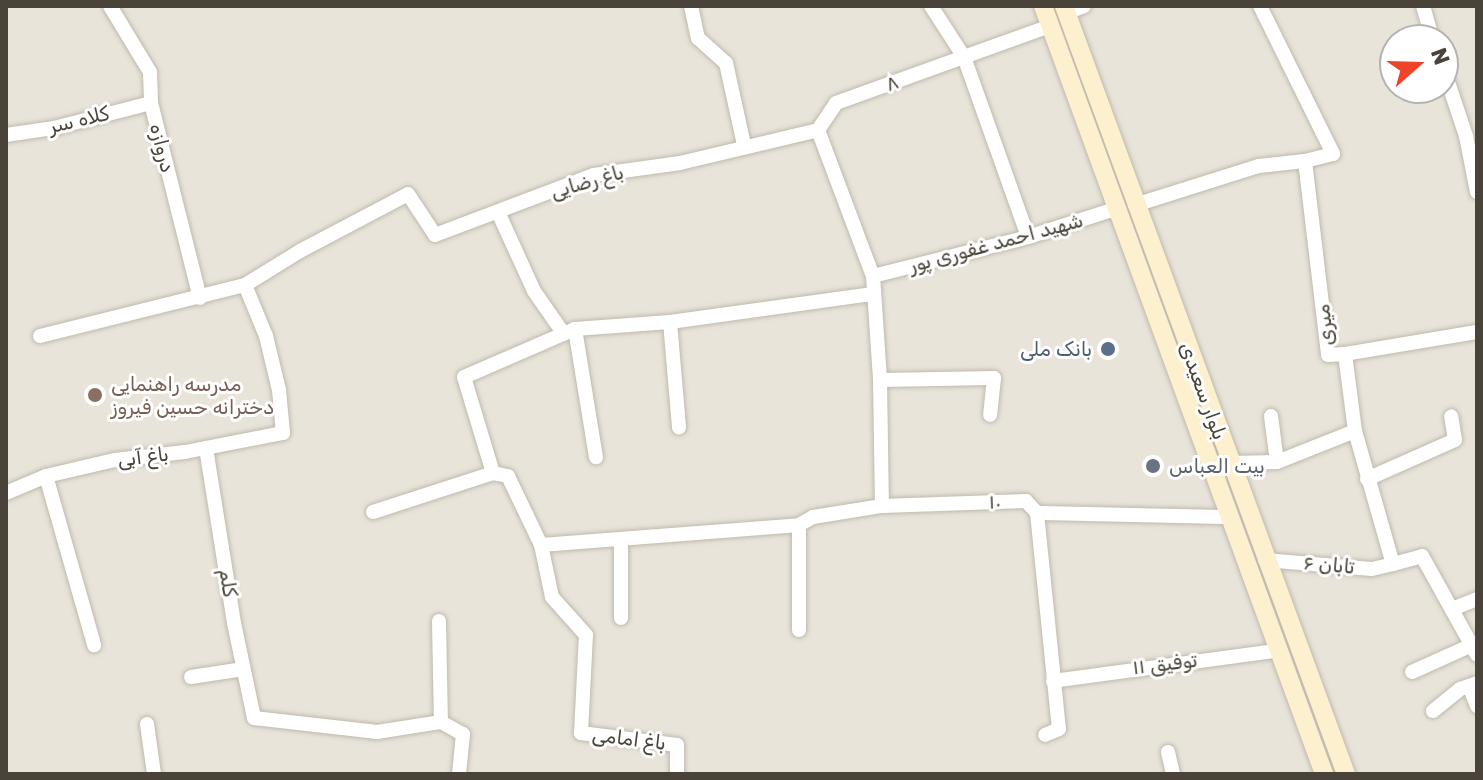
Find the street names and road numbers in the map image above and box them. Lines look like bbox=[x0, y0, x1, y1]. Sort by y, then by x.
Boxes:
street label: ۸ bbox=[882, 70, 902, 96]
street label: کلاه سر bbox=[46, 101, 112, 139]
street label: دروازه bbox=[144, 121, 180, 175]
street label: باغ رضایی bbox=[548, 160, 626, 204]
street label: شهید احمد غفوری پور bbox=[906, 208, 1086, 278]
street label: میری bbox=[1311, 303, 1339, 347]
street label: بلوار سعیدی bbox=[1174, 339, 1232, 443]
street label: باغ آبی bbox=[116, 442, 170, 472]
street label: ۱۰ bbox=[988, 490, 1002, 514]
street label: تابان ۶ bbox=[1302, 551, 1356, 579]
street label: کلم bbox=[214, 567, 242, 599]
street label: توفیق ۱۱ bbox=[1131, 648, 1199, 680]
street label: باغ امامی bbox=[591, 723, 667, 755]

